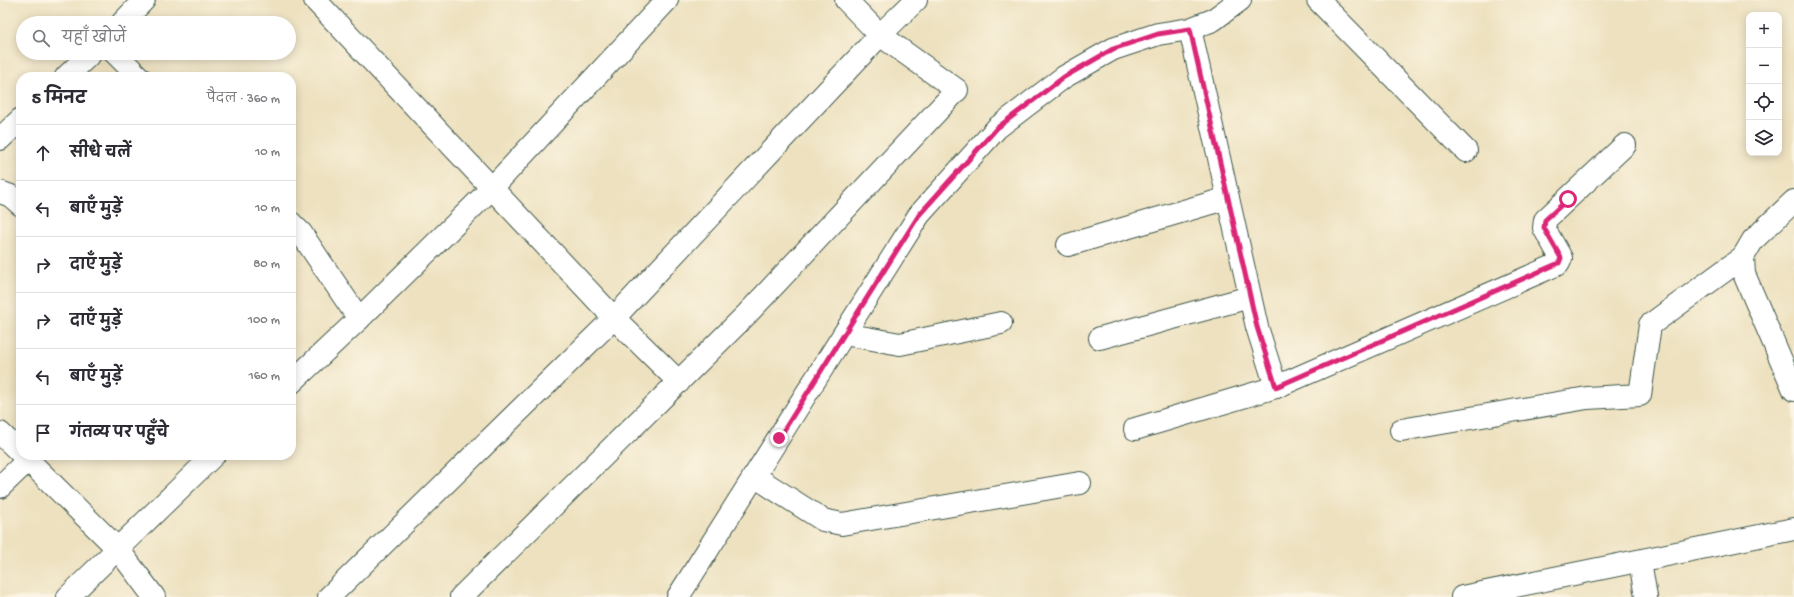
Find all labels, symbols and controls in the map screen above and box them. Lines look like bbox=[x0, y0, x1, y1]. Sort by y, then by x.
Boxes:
map controls bbox=[1746, 12, 1782, 156]
button: + bbox=[1746, 12, 1782, 48]
search box bbox=[16, 16, 296, 60]
icon: search bbox=[30, 27, 52, 49]
text: यहाँ खोजें bbox=[62, 30, 126, 48]
button: − bbox=[1746, 48, 1782, 84]
button: locate bbox=[1746, 84, 1782, 120]
text: 5 मिनट bbox=[32, 90, 86, 110]
text: पैदल · 360 m bbox=[207, 92, 280, 107]
button: layers bbox=[1746, 120, 1782, 156]
icon: ahead bbox=[32, 142, 54, 164]
text: सीधे चलें bbox=[70, 145, 131, 163]
text: 10 m bbox=[255, 145, 280, 160]
route start bbox=[1559, 190, 1577, 208]
icon: left bbox=[32, 198, 54, 220]
text: बाएँ मुड़ें bbox=[70, 201, 122, 219]
text: 10 m bbox=[255, 201, 280, 216]
icon: right bbox=[32, 254, 54, 276]
text: दाएँ मुड़ें bbox=[70, 257, 122, 275]
text: 80 m bbox=[253, 257, 280, 272]
icon: right bbox=[32, 310, 54, 332]
text: दाएँ मुड़ें bbox=[70, 313, 122, 331]
text: 100 m bbox=[248, 313, 280, 328]
icon: left bbox=[32, 366, 54, 388]
text: बाएँ मुड़ें bbox=[70, 369, 122, 387]
text: 160 m bbox=[248, 369, 280, 384]
icon: arrive bbox=[32, 422, 54, 444]
text: गंतव्य पर पहुँचे bbox=[70, 425, 168, 443]
route end bbox=[770, 429, 788, 447]

